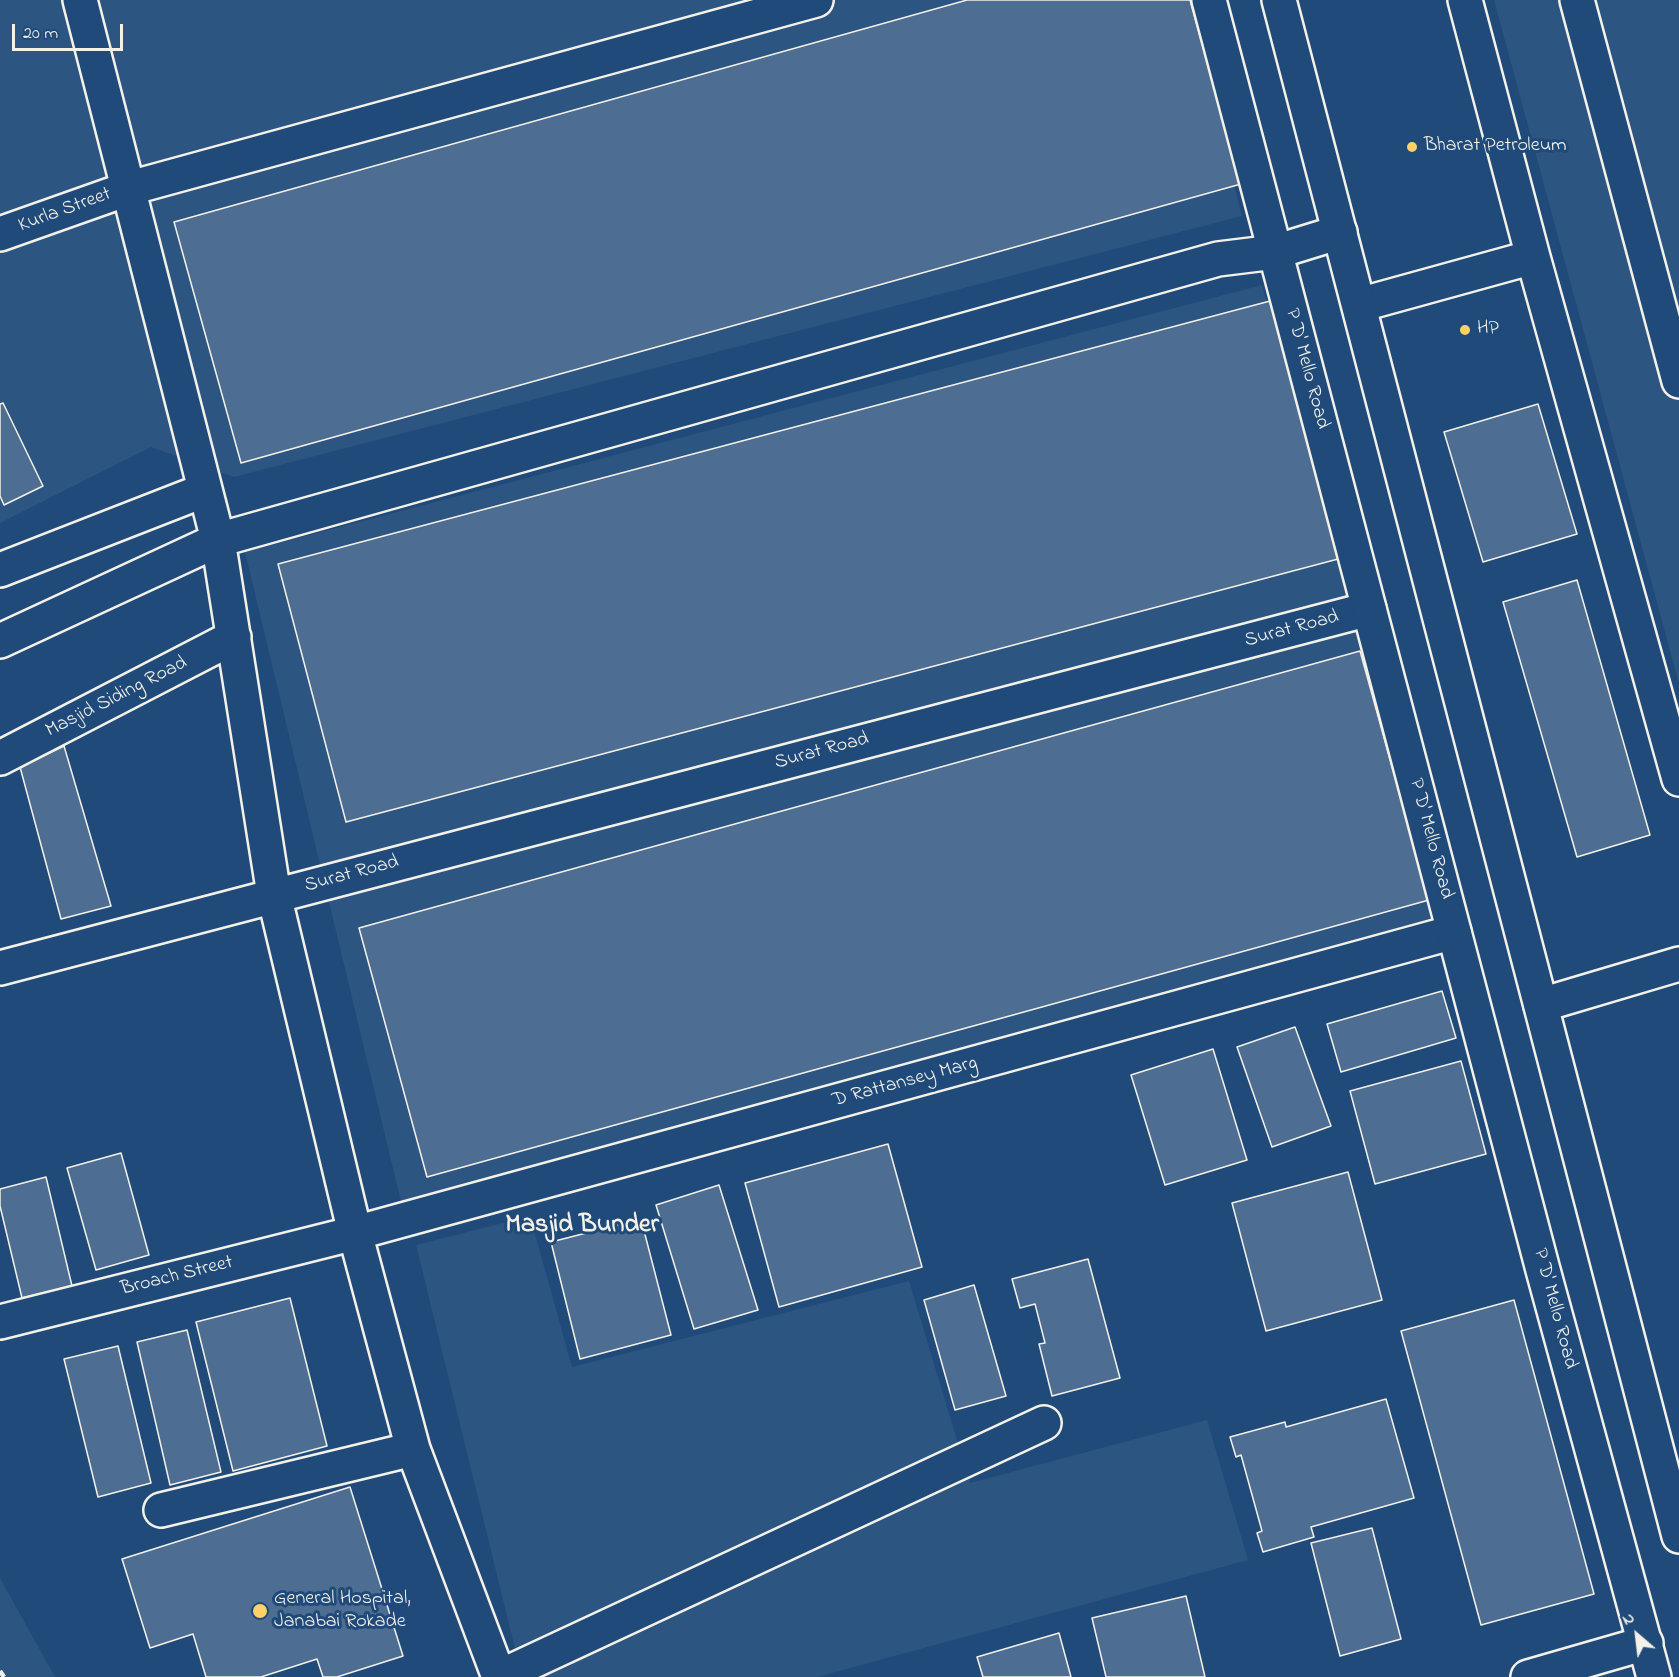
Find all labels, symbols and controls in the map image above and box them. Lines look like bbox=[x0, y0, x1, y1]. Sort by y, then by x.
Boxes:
scale bar bbox=[15, 12, 126, 50]
text: 20 m bbox=[23, 21, 58, 47]
place label: Bharat Petroleum bbox=[1424, 135, 1567, 159]
marker: Bharat Petroleum bbox=[1405, 140, 1419, 154]
street label: Kurla Street bbox=[15, 183, 115, 239]
street label: P D' Mello Road bbox=[1278, 306, 1334, 432]
place label: HP bbox=[1477, 318, 1499, 342]
marker: HP bbox=[1458, 323, 1472, 337]
street label: Surat Road bbox=[1242, 606, 1342, 654]
street label: Masjid Siding Road bbox=[42, 652, 192, 744]
street label: Surat Road bbox=[772, 728, 872, 776]
street label: P D' Mello Road bbox=[1402, 776, 1458, 902]
street label: Surat Road bbox=[302, 851, 402, 899]
street label: D Rattansey Marg bbox=[830, 1052, 980, 1114]
district label: Masjid Bunder bbox=[505, 1211, 659, 1243]
street label: P D' Mello Road bbox=[1526, 1246, 1582, 1372]
street label: Broach Street bbox=[118, 1251, 236, 1303]
place label: General Hospital, Janabai Rokade bbox=[274, 1588, 411, 1635]
marker: General Hospital, Janabai Rokade bbox=[251, 1602, 269, 1620]
north arrow bbox=[1607, 1605, 1667, 1665]
text: N bbox=[1618, 1606, 1639, 1632]

